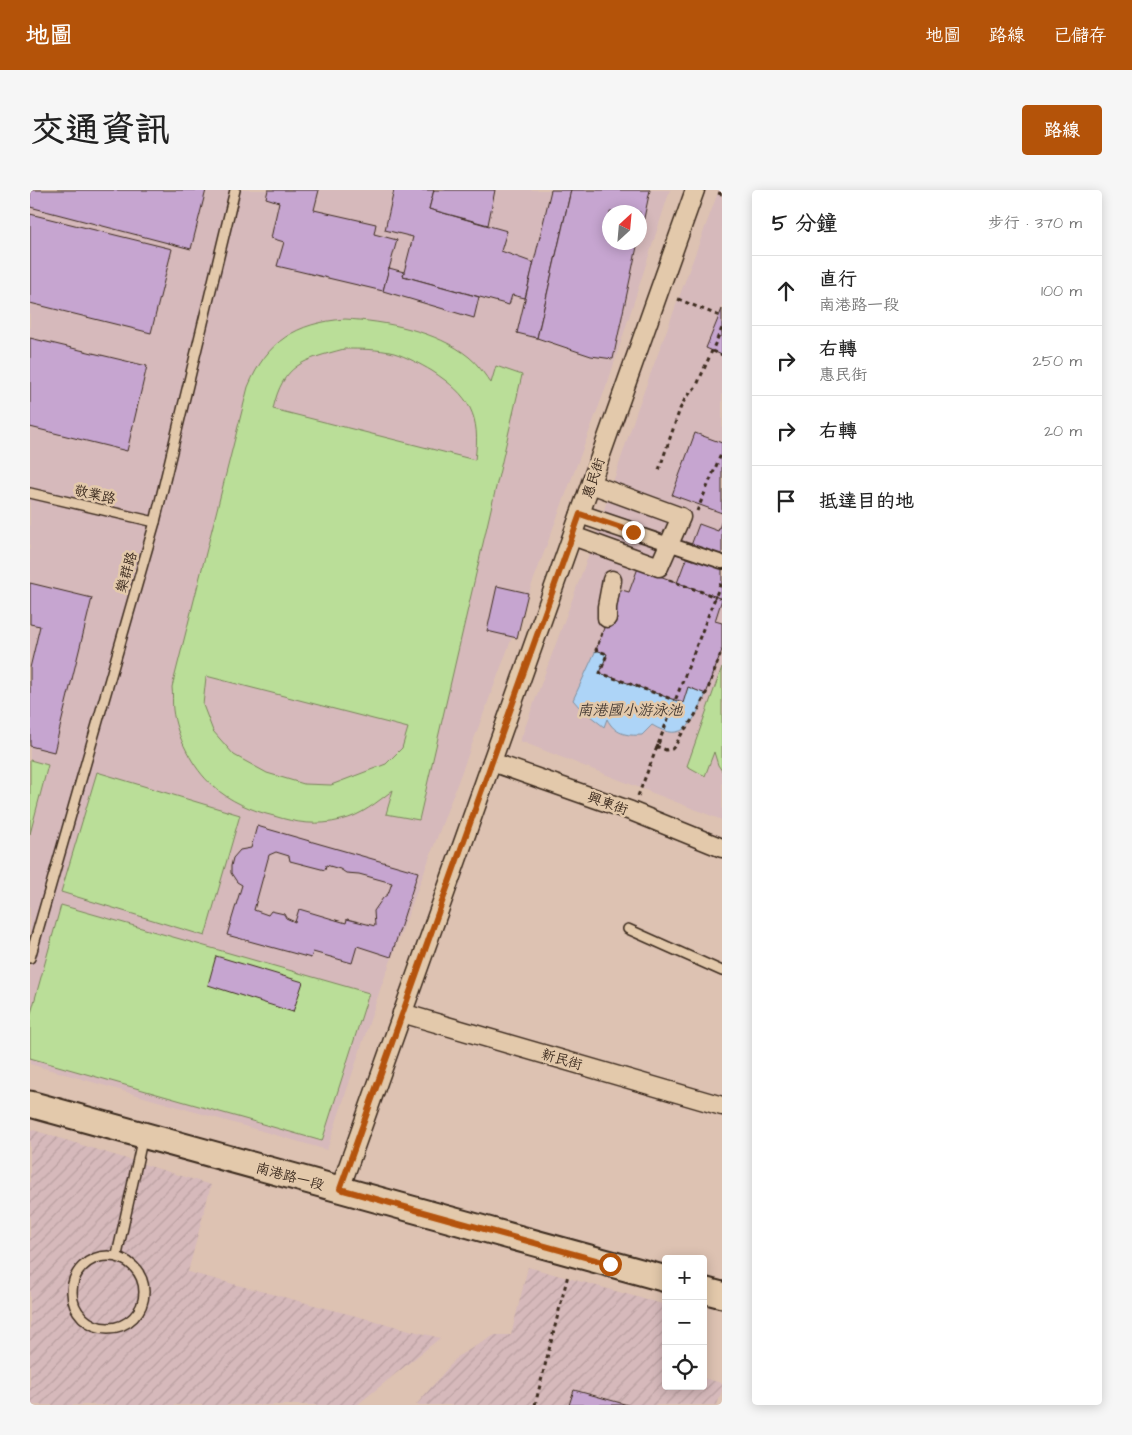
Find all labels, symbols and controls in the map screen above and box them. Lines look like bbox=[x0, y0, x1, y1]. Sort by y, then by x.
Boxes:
text: 地圖 bbox=[25, 19, 73, 53]
text: 地圖 bbox=[925, 23, 961, 48]
text: 路線 bbox=[989, 23, 1025, 48]
text: 已儲存 bbox=[1053, 23, 1107, 48]
button: 路線 bbox=[1022, 105, 1102, 155]
text: 交通資訊 bbox=[30, 106, 170, 155]
north arrow bbox=[602, 205, 647, 250]
text: 5 分鐘 bbox=[772, 209, 837, 238]
text: 步行 · 370 m bbox=[988, 212, 1082, 234]
text: 直行 bbox=[819, 266, 857, 293]
icon: ahead bbox=[772, 277, 800, 305]
text: 100 m bbox=[1041, 280, 1082, 302]
text: 南港路一段 bbox=[819, 294, 899, 316]
text: 右轉 bbox=[819, 336, 857, 363]
icon: right bbox=[772, 347, 800, 375]
text: 250 m bbox=[1033, 350, 1082, 372]
text: 惠民街 bbox=[819, 364, 867, 386]
icon: right bbox=[772, 417, 800, 445]
text: 右轉 bbox=[819, 418, 857, 445]
text: 20 m bbox=[1044, 420, 1082, 442]
street label: 惠民街 bbox=[578, 455, 610, 501]
street label: 敬業路 bbox=[72, 481, 117, 509]
icon: arrive bbox=[772, 487, 800, 515]
text: 抵達目的地 bbox=[819, 488, 914, 515]
route end bbox=[622, 521, 645, 544]
street label: 樂群路 bbox=[112, 549, 142, 595]
water label: 南港國小游泳池 bbox=[577, 700, 683, 721]
street label: 興東街 bbox=[585, 787, 631, 821]
street label: 新民街 bbox=[539, 1045, 585, 1075]
street label: 南港路一段 bbox=[253, 1158, 326, 1196]
route start bbox=[599, 1253, 622, 1276]
map controls bbox=[662, 1255, 707, 1390]
button: + bbox=[662, 1255, 707, 1300]
button: − bbox=[662, 1300, 707, 1345]
button: locate bbox=[662, 1345, 707, 1390]

